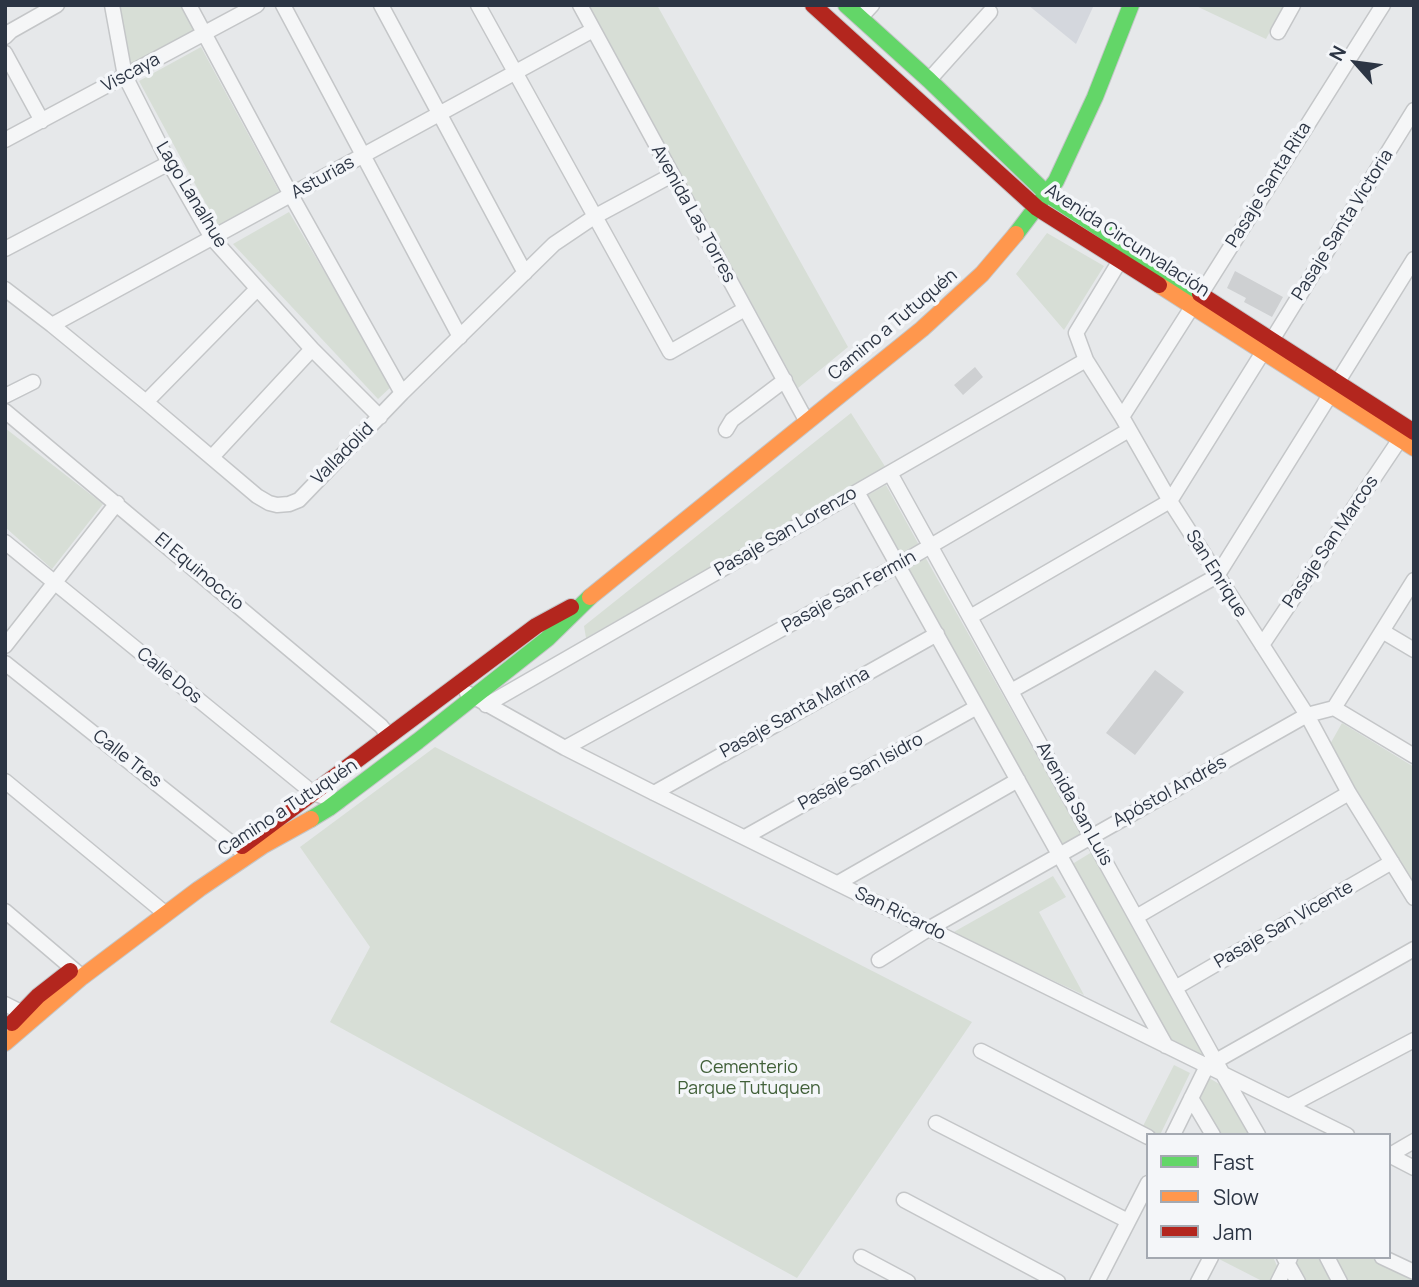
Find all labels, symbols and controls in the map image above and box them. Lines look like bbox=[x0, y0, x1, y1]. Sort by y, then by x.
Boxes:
north arrow bbox=[1321, 28, 1391, 98]
text: N bbox=[1323, 41, 1352, 65]
street label: Viscaya bbox=[98, 49, 164, 97]
street label: Pasaje Santa Rita bbox=[1222, 118, 1316, 252]
street label: Lago Lanalhue bbox=[151, 138, 231, 252]
street label: Avenida Las Torres bbox=[646, 141, 740, 287]
street label: Pasaje Santa Victoria bbox=[1288, 146, 1398, 304]
street label: Asturias bbox=[288, 152, 358, 204]
street label: Avenida Circunvalación bbox=[1041, 180, 1213, 302]
street label: Camino a Tutuquén bbox=[824, 265, 962, 385]
street label: Valladolid bbox=[307, 418, 379, 490]
street label: Pasaje San Marcos bbox=[1279, 472, 1383, 612]
street label: Pasaje San Lorenzo bbox=[711, 483, 861, 581]
street label: San Enrique bbox=[1181, 526, 1251, 622]
street label: El Equinoccio bbox=[150, 529, 248, 615]
street label: Pasaje San Fermín bbox=[778, 546, 920, 638]
street label: Calle Dos bbox=[132, 643, 206, 709]
street label: Pasaje Santa Marina bbox=[716, 663, 874, 763]
street label: Calle Tres bbox=[88, 725, 166, 793]
street label: Pasaje San Isidro bbox=[795, 729, 927, 815]
street label: Avenida San Luis bbox=[1031, 739, 1117, 869]
street label: Apóstol Andrés bbox=[1109, 752, 1231, 832]
street label: Camino a Tutuquén bbox=[214, 755, 362, 861]
street label: Pasaje San Vicente bbox=[1211, 876, 1357, 974]
street label: San Ricardo bbox=[851, 883, 949, 945]
park label: Cementerio Parque Tutuquen bbox=[677, 1057, 821, 1100]
legend bbox=[1146, 1133, 1391, 1259]
text: Fast bbox=[1213, 1148, 1254, 1176]
text: Slow bbox=[1213, 1183, 1259, 1211]
text: Jam bbox=[1213, 1218, 1252, 1246]

